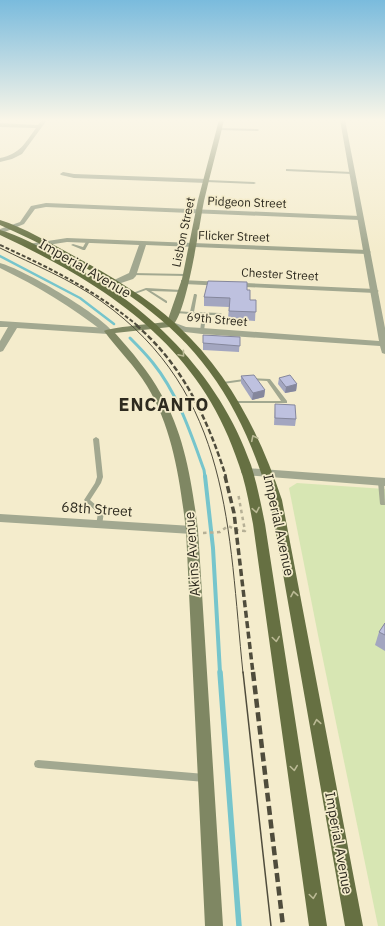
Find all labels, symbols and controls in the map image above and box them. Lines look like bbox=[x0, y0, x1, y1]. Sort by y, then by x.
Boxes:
street label: Pidgeon Street bbox=[207, 193, 287, 211]
street label: Lisbon Street bbox=[168, 196, 198, 268]
street label: Flicker Street bbox=[198, 227, 270, 245]
street label: Imperial Avenue bbox=[36, 234, 135, 302]
street label: Chester Street bbox=[241, 264, 319, 284]
street label: 69th Street bbox=[186, 309, 248, 329]
one-way arrow bbox=[178, 350, 185, 357]
district label: ENCANTO bbox=[119, 393, 209, 416]
one-way arrow bbox=[251, 435, 259, 442]
street label: Imperial Avenue bbox=[259, 472, 299, 578]
street label: 68th Street bbox=[61, 498, 133, 520]
one-way arrow bbox=[251, 507, 259, 514]
street label: Akins Avenue bbox=[180, 511, 204, 597]
one-way arrow bbox=[290, 591, 298, 598]
one-way arrow bbox=[271, 636, 280, 642]
one-way arrow bbox=[313, 719, 322, 725]
one-way arrow bbox=[289, 764, 298, 771]
street label: Imperial Avenue bbox=[321, 790, 357, 896]
one-way arrow bbox=[308, 893, 317, 899]

